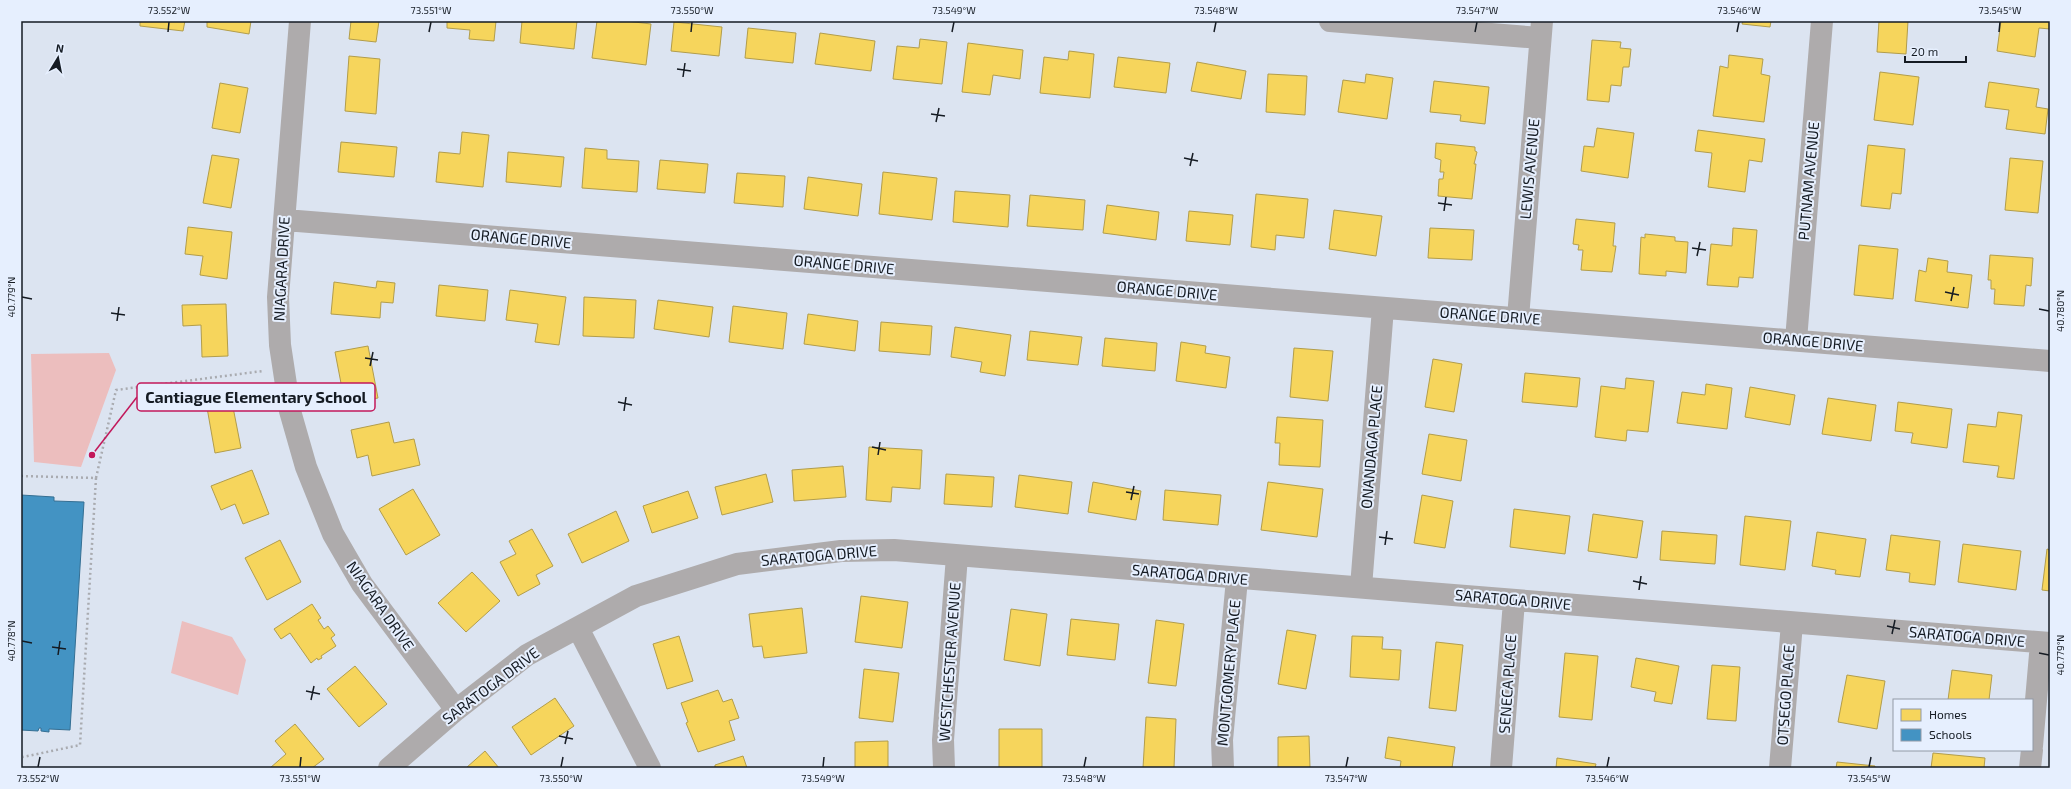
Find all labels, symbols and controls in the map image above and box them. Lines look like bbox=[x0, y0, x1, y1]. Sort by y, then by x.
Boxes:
text: 73.552°W bbox=[148, 4, 191, 16]
text: 73.551°W bbox=[411, 4, 452, 16]
text: 73.550°W bbox=[671, 4, 714, 16]
text: 73.549°W bbox=[932, 4, 976, 16]
text: 73.548°W bbox=[1194, 4, 1238, 16]
text: 73.547°W bbox=[1456, 4, 1499, 16]
text: 73.546°W bbox=[1717, 4, 1761, 16]
text: 73.545°W bbox=[1979, 4, 2022, 16]
north arrow bbox=[38, 38, 78, 78]
scale bar bbox=[1905, 38, 1966, 64]
text: N bbox=[55, 41, 65, 55]
text: 20 m bbox=[1911, 44, 1938, 58]
street label: LEWIS AVENUE bbox=[1516, 118, 1542, 220]
street label: PUTNAM AVENUE bbox=[1794, 121, 1822, 241]
street label: NIAGARA DRIVE bbox=[269, 216, 293, 322]
street label: ORANGE DRIVE bbox=[470, 225, 572, 251]
street label: ORANGE DRIVE bbox=[793, 251, 895, 277]
text: 40.779°N bbox=[5, 277, 17, 317]
street label: ORANGE DRIVE bbox=[1116, 277, 1218, 303]
text: 40.780°N bbox=[2054, 290, 2066, 332]
street label: ORANGE DRIVE bbox=[1439, 302, 1541, 328]
street label: ORANGE DRIVE bbox=[1762, 328, 1864, 354]
callout: Cantiague Elementary School bbox=[137, 383, 375, 411]
street label: ONANDAGA PLACE bbox=[1357, 384, 1385, 510]
text: Cantiague Elementary School bbox=[145, 387, 368, 407]
street label: SARATOGA DRIVE bbox=[760, 541, 878, 569]
street label: NIAGARA DRIVE bbox=[343, 557, 418, 654]
street label: SARATOGA DRIVE bbox=[1131, 560, 1249, 588]
street label: WESTCHESTER AVENUE bbox=[934, 582, 964, 742]
street label: SARATOGA DRIVE bbox=[1454, 585, 1572, 613]
street label: MONTGOMERY PLACE bbox=[1213, 599, 1243, 747]
text: 40.778°N bbox=[5, 620, 17, 662]
street label: SARATOGA DRIVE bbox=[1908, 622, 2026, 650]
street label: SENECA PLACE bbox=[1495, 634, 1519, 734]
text: 40.779°N bbox=[2054, 635, 2066, 675]
street label: SARATOGA DRIVE bbox=[438, 643, 542, 727]
street label: OTSEGO PLACE bbox=[1773, 644, 1797, 746]
legend bbox=[1893, 699, 2033, 751]
text: Homes bbox=[1929, 707, 1967, 721]
text: Schools bbox=[1929, 727, 1972, 741]
text: 73.552°W bbox=[17, 772, 60, 784]
text: 73.551°W bbox=[280, 772, 321, 784]
text: 73.550°W bbox=[540, 772, 583, 784]
text: 73.549°W bbox=[801, 772, 845, 784]
text: 73.548°W bbox=[1062, 772, 1106, 784]
text: 73.547°W bbox=[1325, 772, 1368, 784]
text: 73.546°W bbox=[1585, 772, 1629, 784]
text: 73.545°W bbox=[1848, 772, 1891, 784]

